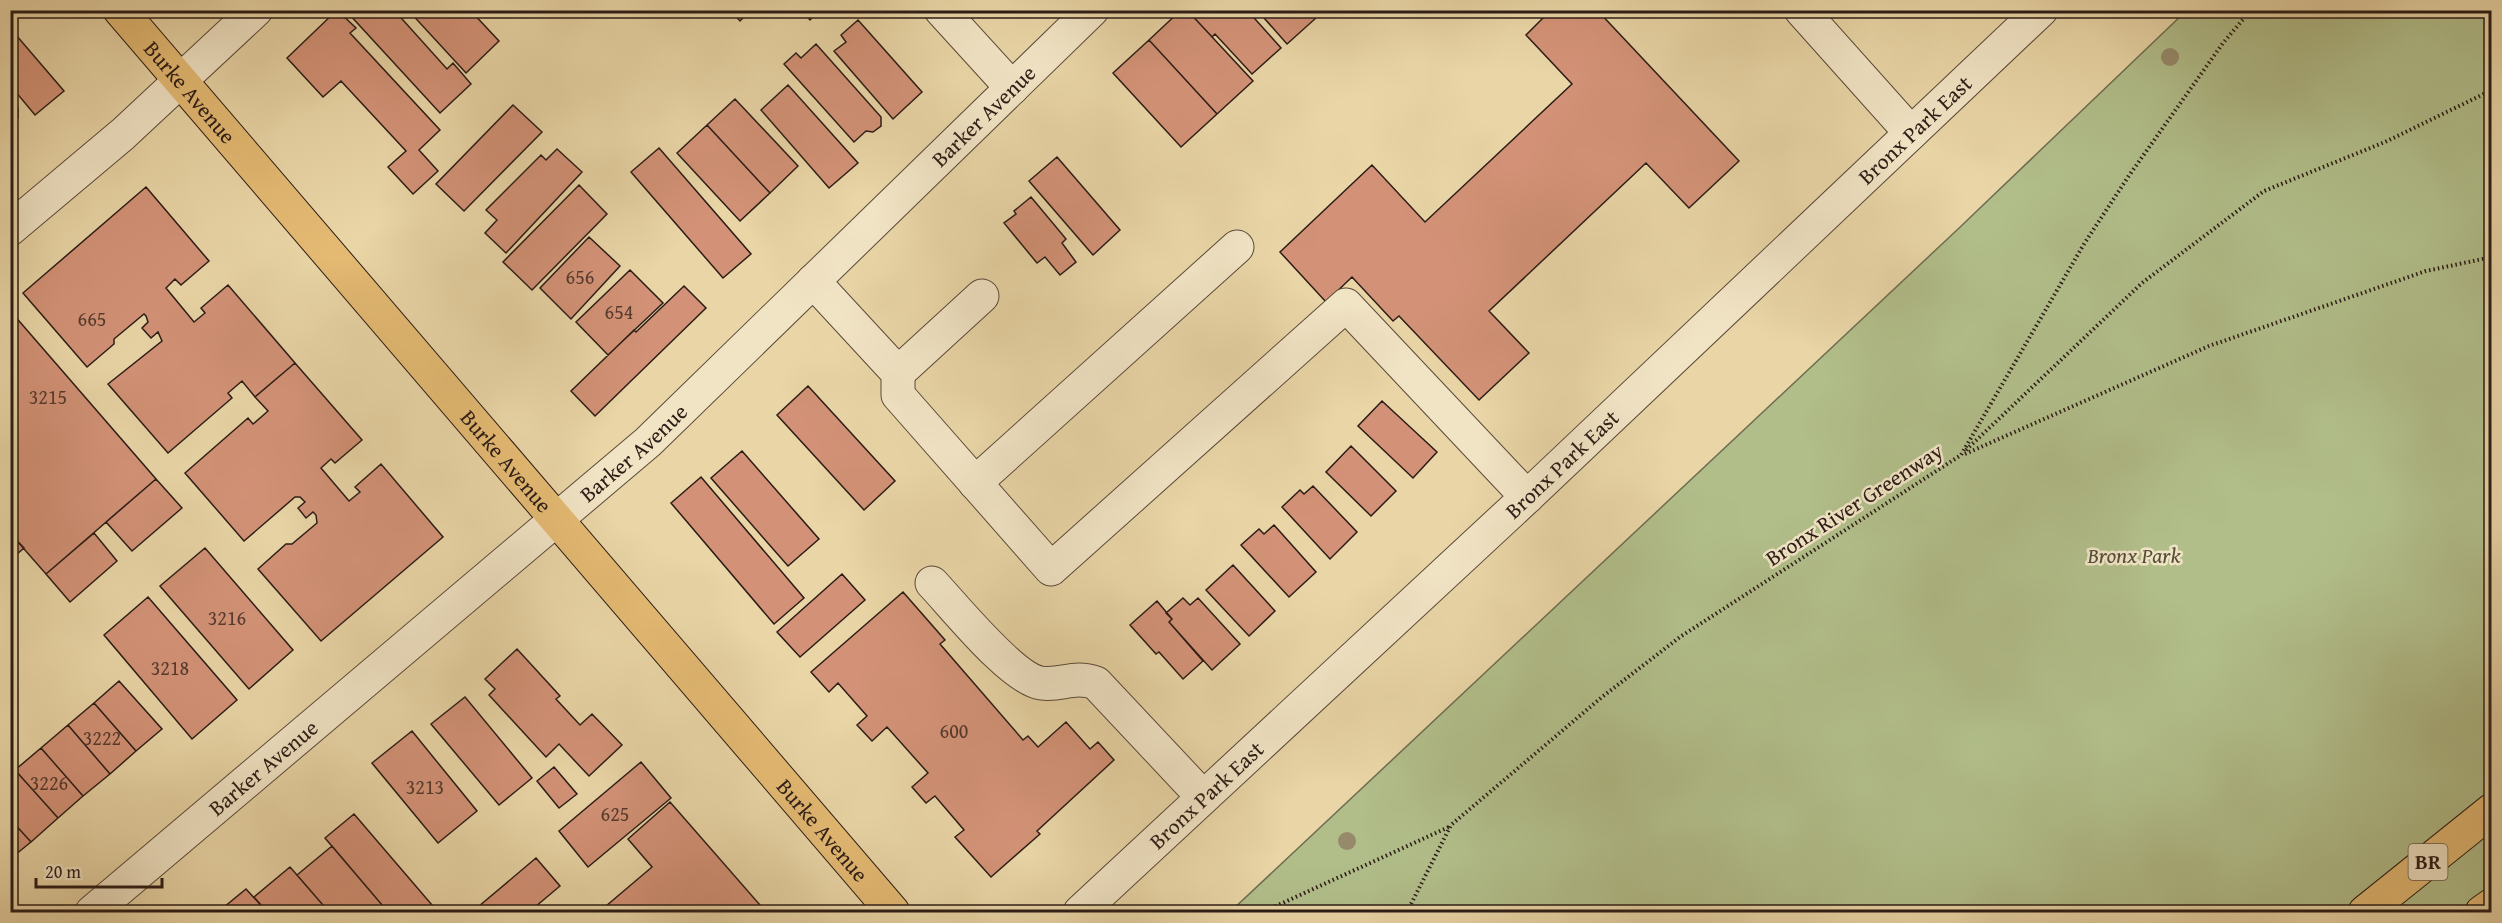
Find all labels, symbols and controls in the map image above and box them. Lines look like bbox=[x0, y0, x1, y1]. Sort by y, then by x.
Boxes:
street label: Burke Avenue bbox=[137, 33, 244, 151]
street label: Barker Avenue bbox=[924, 57, 1043, 174]
street label: Bronx Park East bbox=[1851, 68, 1979, 192]
house number: 656 bbox=[566, 262, 594, 291]
house number: 654 bbox=[605, 297, 633, 326]
house number: 665 bbox=[78, 304, 106, 333]
house number: 3215 bbox=[29, 382, 67, 411]
street label: Barker Avenue bbox=[572, 396, 694, 509]
street label: Burke Avenue bbox=[453, 402, 560, 520]
street label: Bronx Park East bbox=[1498, 402, 1626, 526]
street label: Bronx River Greenway bbox=[1759, 435, 1949, 573]
park label: Bronx Park bbox=[2086, 539, 2181, 571]
house number: 3216 bbox=[208, 603, 246, 632]
house number: 3218 bbox=[151, 653, 189, 682]
street label: Barker Avenue bbox=[201, 712, 325, 823]
house number: 600 bbox=[940, 716, 968, 745]
house number: 3222 bbox=[83, 723, 121, 752]
street label: Bronx Park East bbox=[1142, 733, 1271, 856]
house number: 3226 bbox=[30, 768, 68, 797]
street label: Burke Avenue bbox=[769, 771, 876, 889]
house number: 3213 bbox=[406, 772, 444, 801]
house number: 625 bbox=[601, 799, 629, 828]
road number: BR bbox=[2408, 844, 2448, 880]
scale bar bbox=[36, 851, 162, 889]
text: 20 m bbox=[45, 858, 81, 885]

